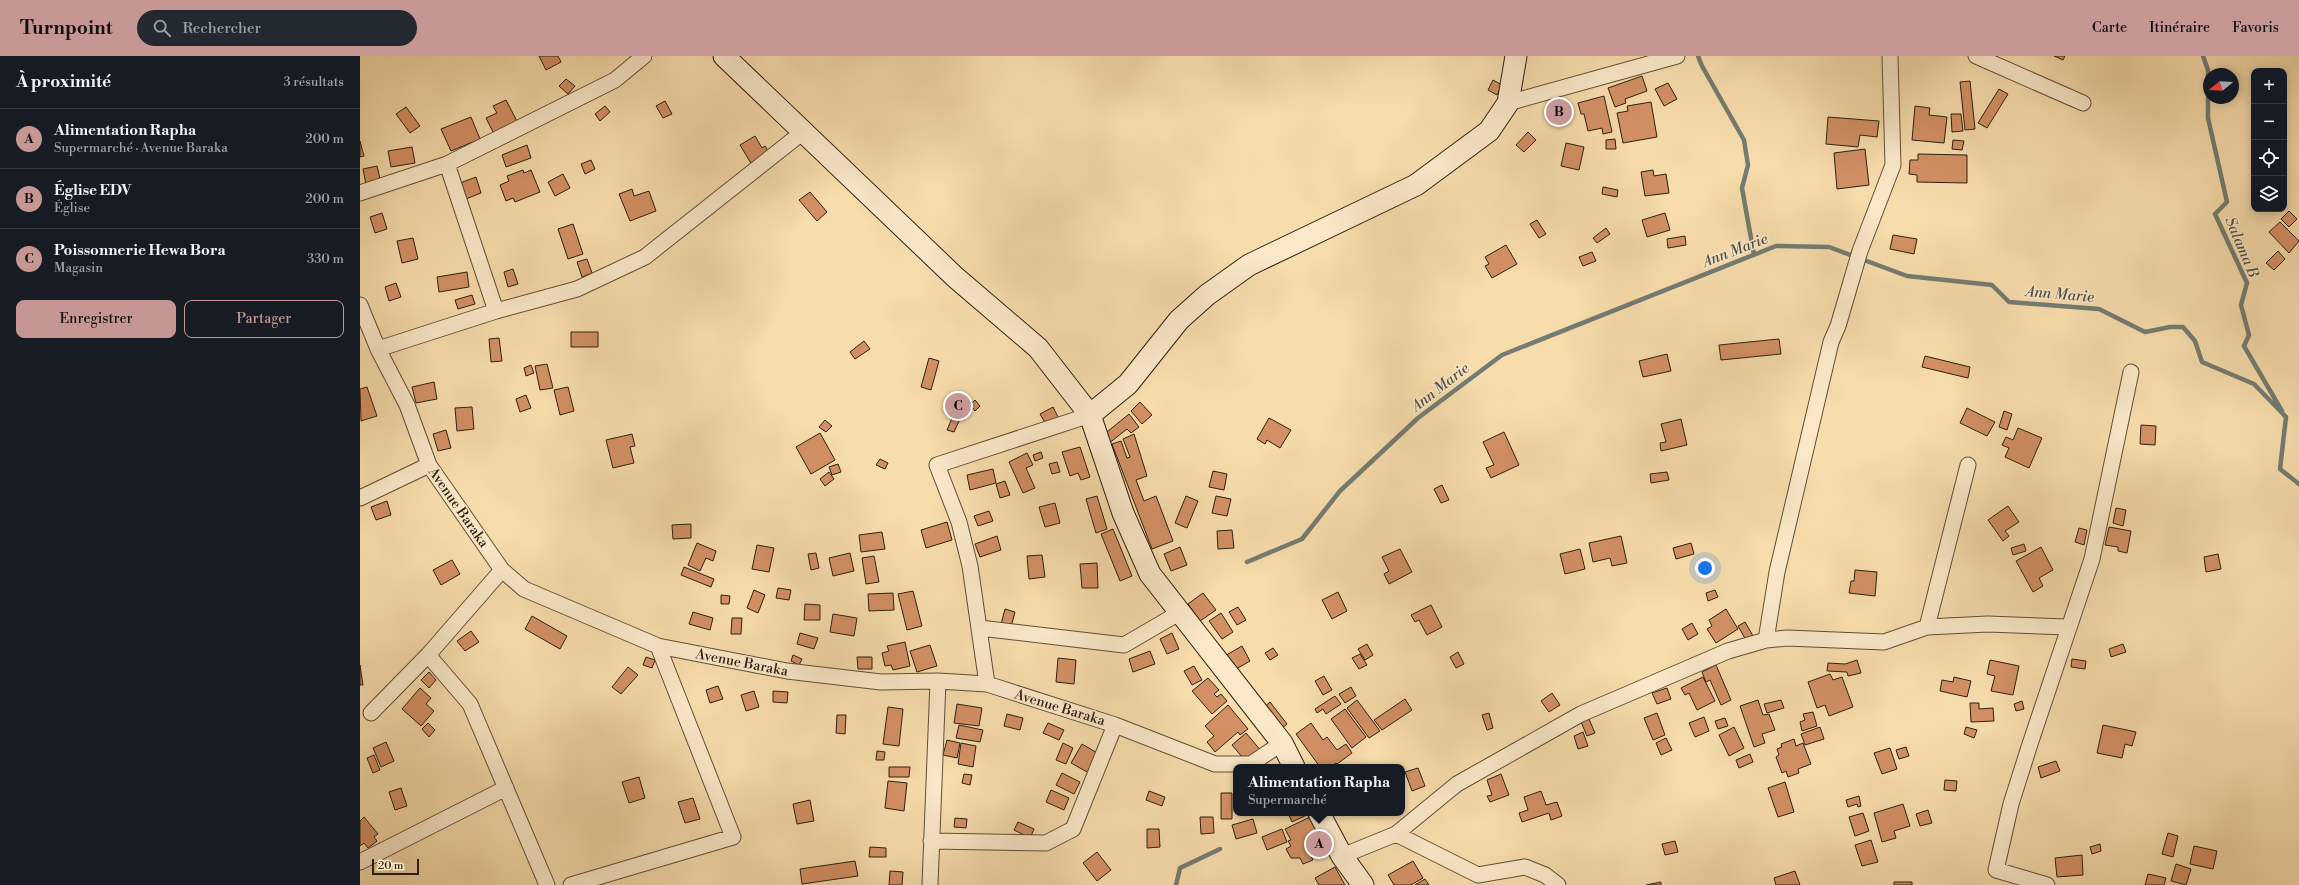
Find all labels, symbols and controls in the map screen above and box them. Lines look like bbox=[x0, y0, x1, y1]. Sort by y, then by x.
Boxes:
search box bbox=[137, 10, 417, 46]
text: Turnpoint bbox=[20, 16, 113, 40]
icon: search bbox=[151, 17, 173, 39]
text: Rechercher bbox=[183, 19, 261, 38]
text: Carte bbox=[2092, 19, 2127, 37]
text: Itinéraire bbox=[2149, 19, 2210, 37]
text: Favoris bbox=[2232, 19, 2279, 37]
north arrow bbox=[2203, 68, 2239, 104]
map controls bbox=[2251, 68, 2287, 212]
button: + bbox=[2251, 68, 2287, 104]
text: À proximité bbox=[16, 71, 111, 93]
text: 3 résultats bbox=[283, 74, 344, 90]
pin: B bbox=[1546, 97, 1572, 127]
button: − bbox=[2251, 104, 2287, 140]
text: Alimentation Rapha bbox=[54, 121, 196, 140]
text: A bbox=[24, 131, 34, 147]
text: 200 m bbox=[305, 131, 344, 147]
text: Supermarché · Avenue Baraka bbox=[54, 140, 228, 156]
button: locate bbox=[2251, 140, 2287, 176]
button: layers bbox=[2251, 176, 2287, 212]
text: Église EDV bbox=[54, 181, 131, 200]
text: B bbox=[24, 191, 34, 207]
text: 200 m bbox=[305, 191, 344, 207]
text: Église bbox=[54, 200, 90, 216]
water label: Salama B bbox=[2220, 214, 2263, 281]
water label: Ann Marie bbox=[1698, 229, 1771, 272]
text: Poissonnerie Hewa Bora bbox=[54, 241, 226, 260]
text: C bbox=[24, 251, 34, 267]
text: 330 m bbox=[307, 251, 344, 267]
text: Magasin bbox=[54, 260, 103, 276]
water label: Ann Marie bbox=[2023, 282, 2095, 307]
button: Enregistrer bbox=[16, 300, 176, 338]
button: Partager bbox=[184, 300, 344, 338]
water label: Ann Marie bbox=[1406, 359, 1473, 417]
pin: C bbox=[945, 391, 971, 421]
street label: Avenue Baraka bbox=[423, 463, 493, 552]
your location bbox=[1695, 558, 1715, 578]
street label: Avenue Baraka bbox=[693, 645, 790, 681]
street label: Avenue Baraka bbox=[1011, 685, 1108, 731]
popup bbox=[1233, 764, 1405, 816]
text: Alimentation Rapha bbox=[1248, 773, 1390, 792]
text: Supermarché bbox=[1248, 792, 1327, 808]
pin: A bbox=[1306, 829, 1332, 859]
scale bar bbox=[372, 857, 419, 876]
text: 20 m bbox=[378, 859, 403, 873]

